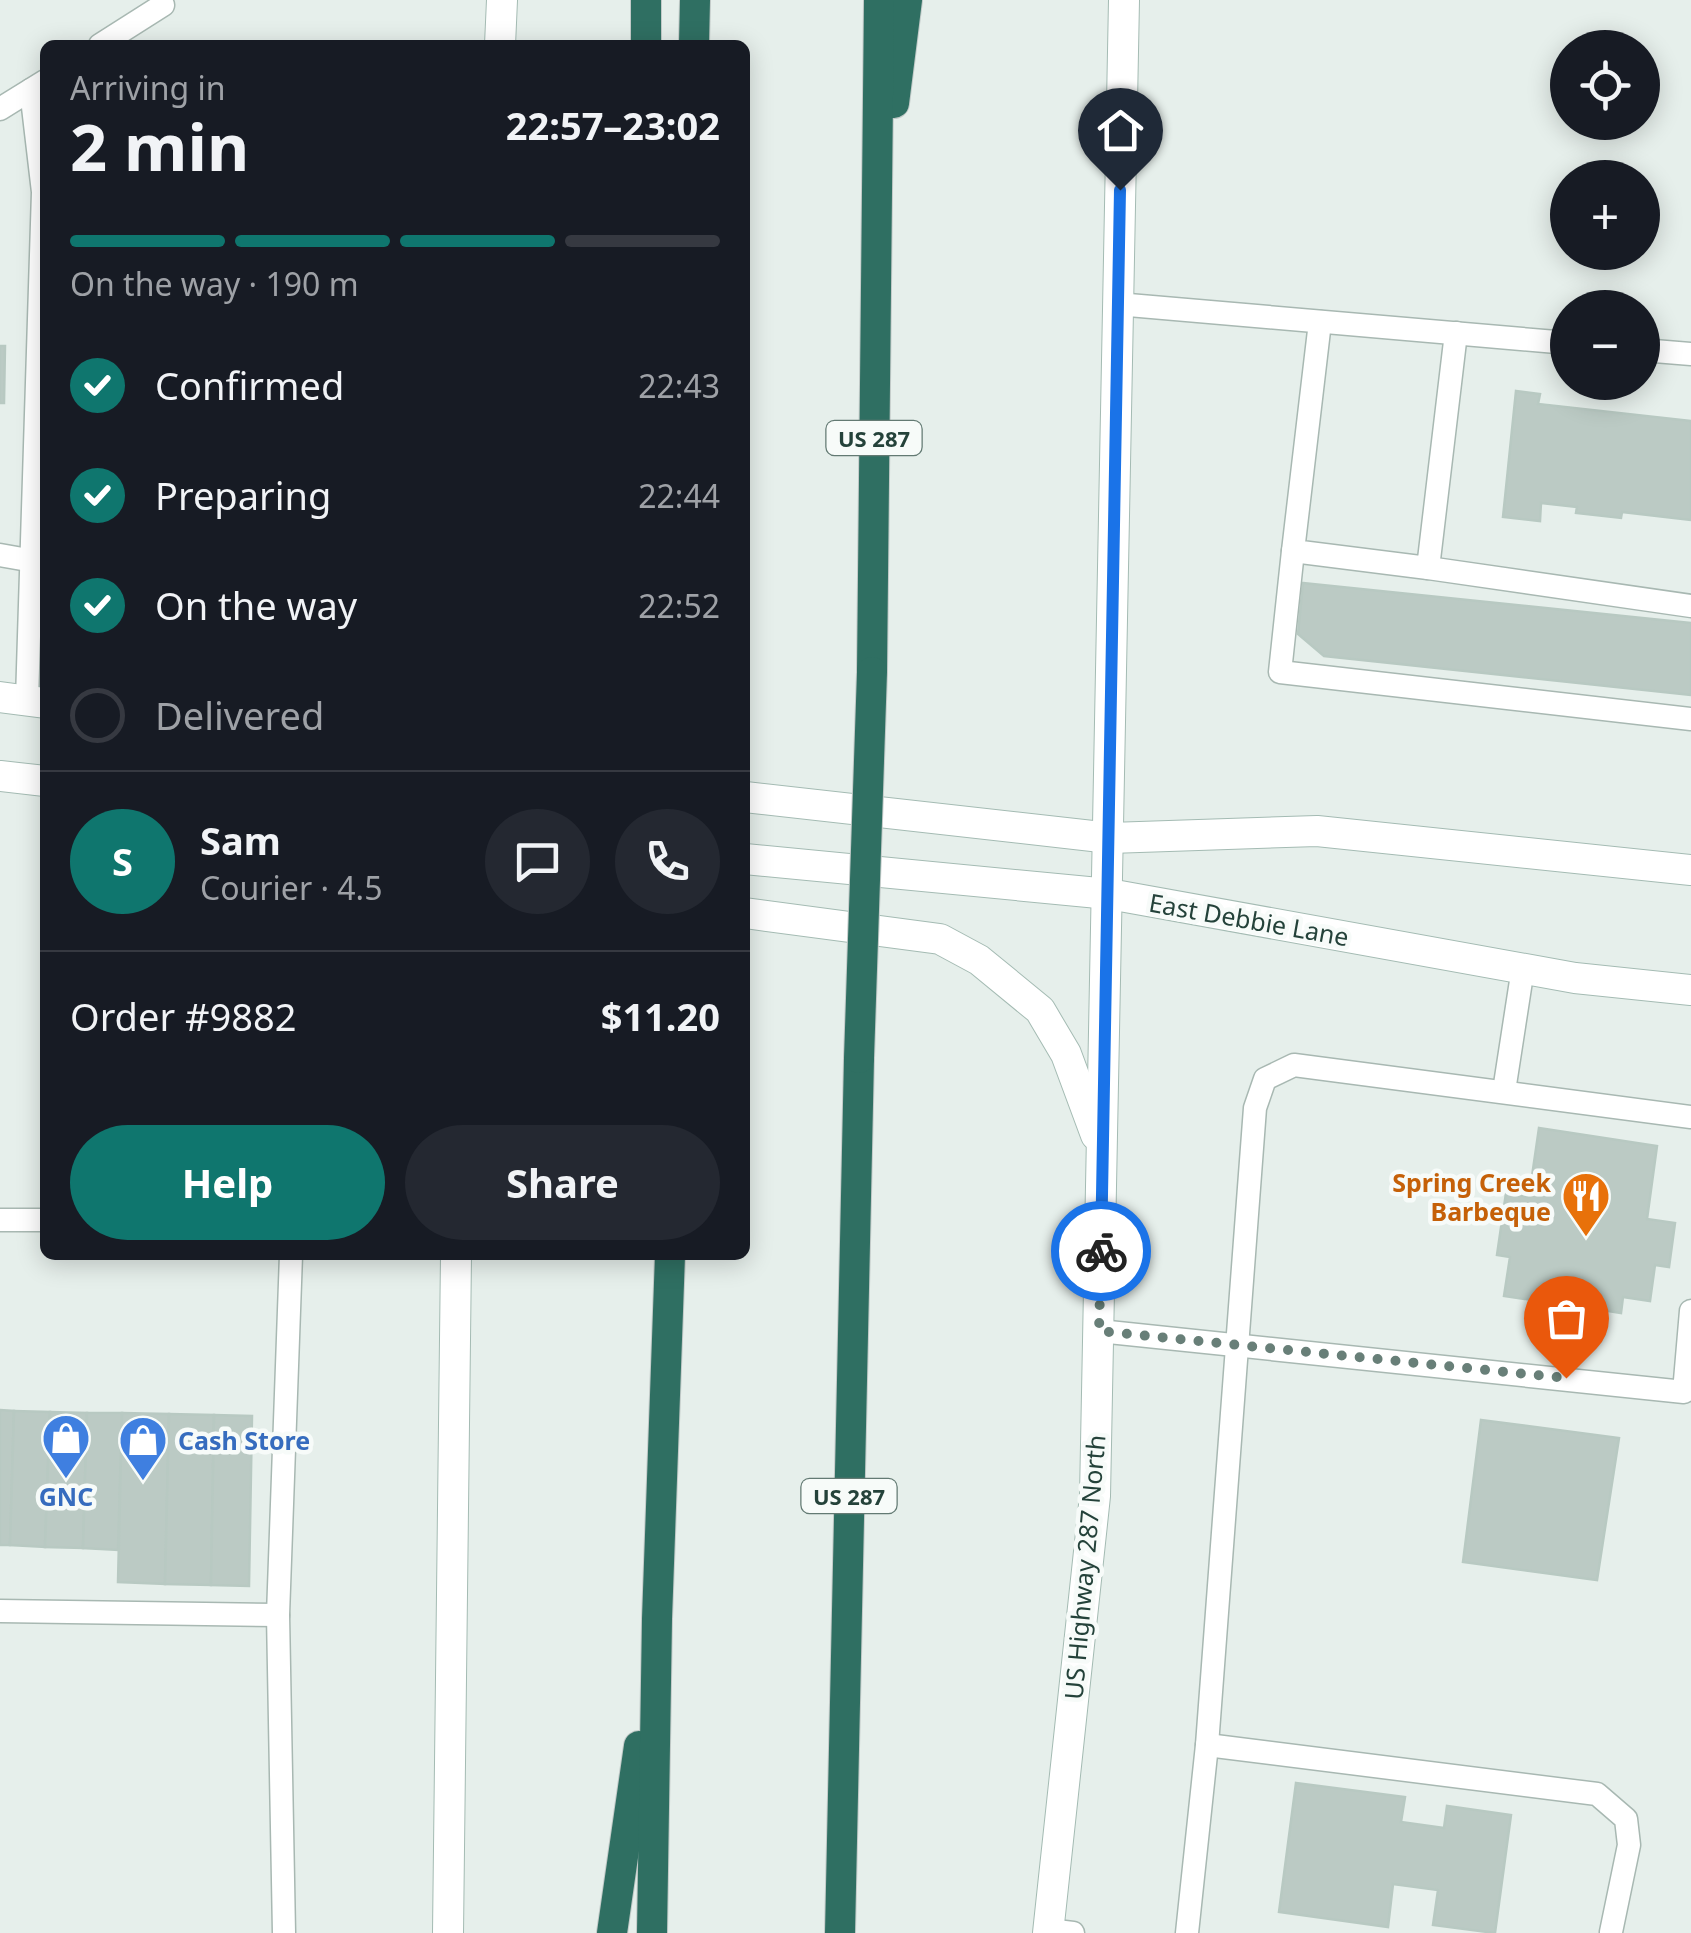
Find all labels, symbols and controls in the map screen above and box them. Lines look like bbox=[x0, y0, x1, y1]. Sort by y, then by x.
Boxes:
map controls bbox=[1550, 30, 1660, 400]
button: locate bbox=[1550, 30, 1660, 140]
text: Arriving in bbox=[70, 66, 225, 109]
pin bbox=[1078, 88, 1163, 191]
text: 22:57–23:02 bbox=[506, 99, 720, 151]
text: 2 min bbox=[70, 102, 249, 190]
icon: home bbox=[1093, 103, 1148, 158]
button: + bbox=[1550, 160, 1660, 270]
text: On the way · 190 m bbox=[70, 262, 359, 305]
button: − bbox=[1550, 290, 1660, 400]
icon: check bbox=[70, 358, 125, 413]
text: Confirmed bbox=[155, 359, 344, 411]
text: 22:43 bbox=[638, 364, 720, 407]
road number: US 287 bbox=[826, 421, 922, 455]
icon: check bbox=[70, 468, 125, 523]
text: Preparing bbox=[155, 469, 331, 521]
text: 22:44 bbox=[638, 474, 720, 517]
icon: check bbox=[70, 578, 125, 633]
text: On the way bbox=[155, 579, 357, 631]
text: 22:52 bbox=[638, 584, 720, 627]
text: Delivered bbox=[155, 689, 324, 741]
button: chat bbox=[485, 809, 590, 914]
button: phone bbox=[615, 809, 720, 914]
text: Sam bbox=[200, 814, 281, 866]
text: S bbox=[112, 835, 133, 887]
text: Courier · 4.5 bbox=[200, 866, 383, 909]
street label: East Debbie Lane bbox=[1146, 885, 1352, 953]
text: Order #9882 bbox=[70, 990, 296, 1042]
text: $11.20 bbox=[601, 990, 720, 1042]
button: Help bbox=[70, 1125, 385, 1240]
button: Share bbox=[405, 1125, 720, 1240]
place label: Spring Creek Barbeque bbox=[1392, 1165, 1551, 1228]
restaurant icon: Spring Creek Barbeque bbox=[1560, 1170, 1612, 1238]
courier bbox=[1051, 1201, 1151, 1301]
icon: bike bbox=[1074, 1224, 1129, 1279]
pin bbox=[1524, 1276, 1609, 1379]
icon: bag bbox=[1539, 1291, 1594, 1346]
shop icon: GNC bbox=[40, 1412, 92, 1480]
shop icon: Cash Store bbox=[117, 1414, 169, 1482]
place label: Cash Store bbox=[178, 1423, 310, 1457]
street label: US Highway 287 North bbox=[1055, 1433, 1113, 1701]
place label: GNC bbox=[39, 1479, 93, 1513]
road number: US 287 bbox=[802, 1479, 896, 1513]

